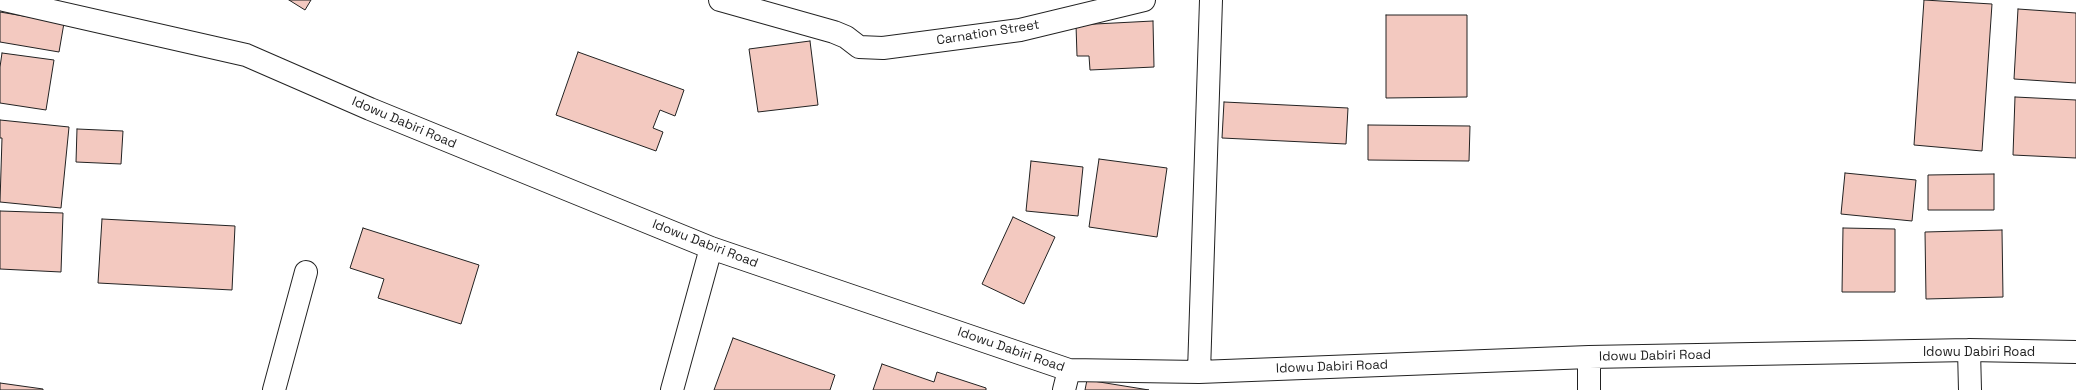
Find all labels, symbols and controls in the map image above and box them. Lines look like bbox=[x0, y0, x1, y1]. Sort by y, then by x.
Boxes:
street label: Carnation Street bbox=[935, 17, 1041, 49]
street label: Idowu Dabiri Road bbox=[349, 94, 459, 152]
street label: Idowu Dabiri Road bbox=[650, 217, 760, 271]
street label: Idowu Dabiri Road bbox=[955, 324, 1067, 376]
street label: Idowu Dabiri Road bbox=[1923, 344, 2035, 360]
street label: Idowu Dabiri Road bbox=[1599, 347, 1711, 365]
street label: Idowu Dabiri Road bbox=[1276, 357, 1388, 377]

